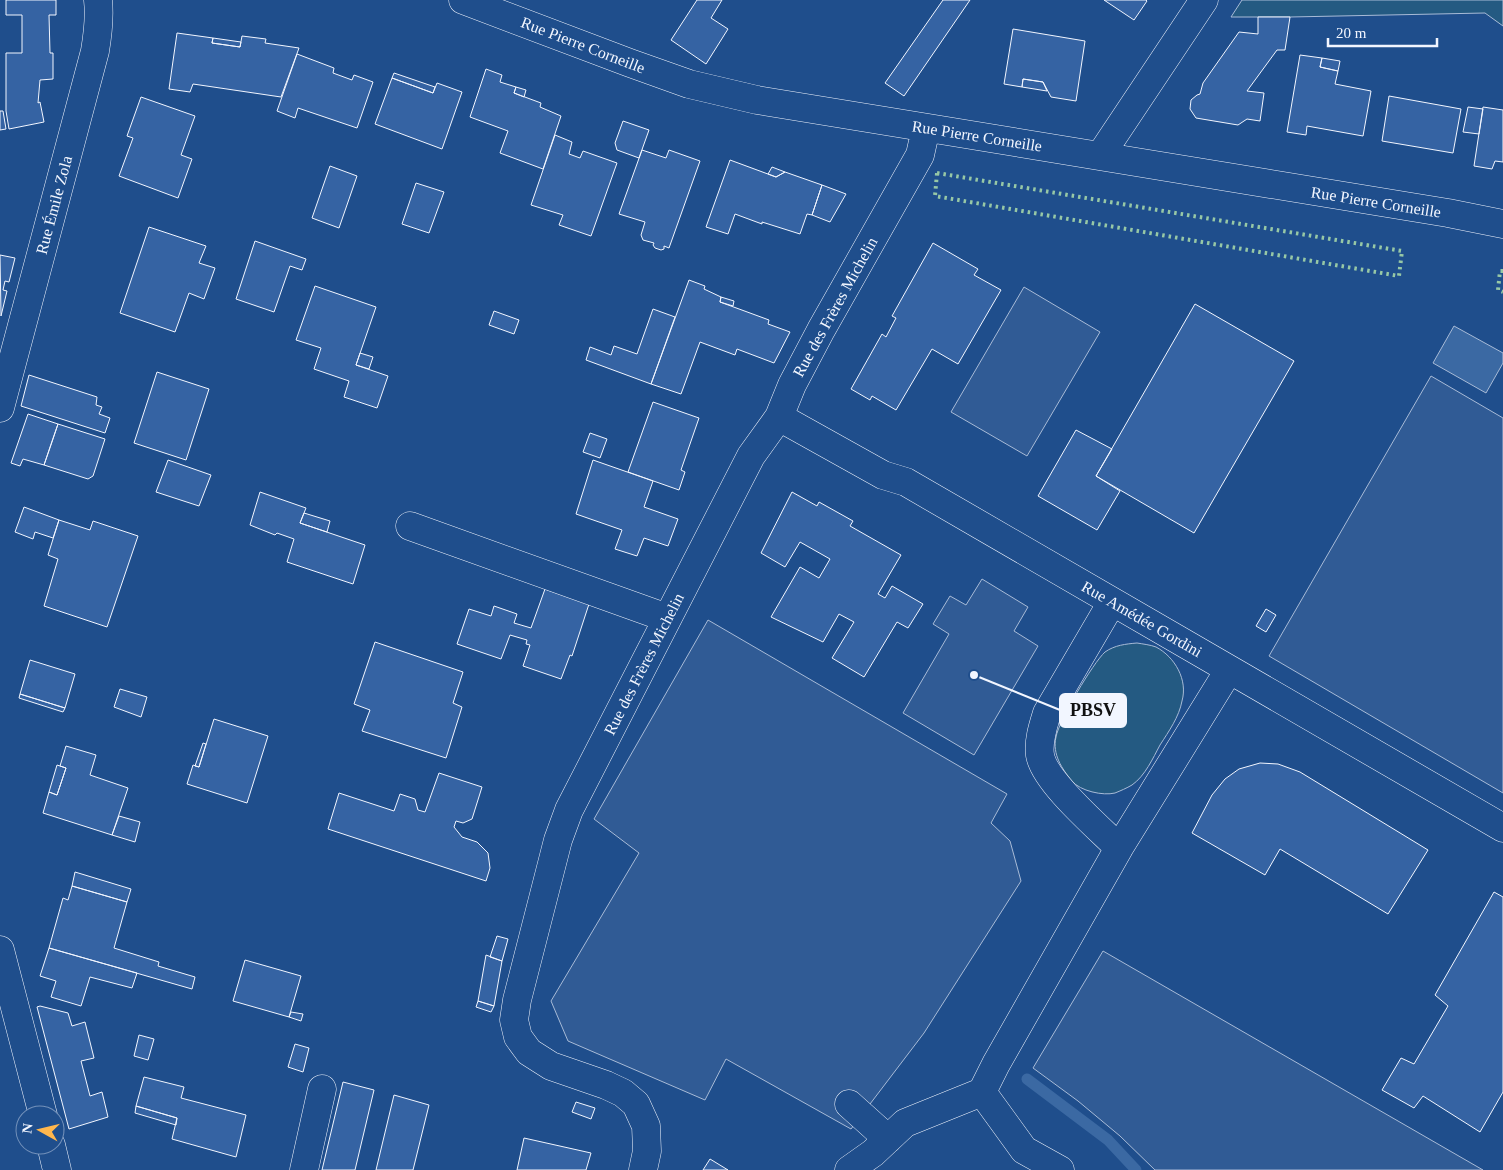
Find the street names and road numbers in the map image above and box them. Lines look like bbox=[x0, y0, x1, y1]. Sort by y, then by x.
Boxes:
street label: Rue Pierre Corneille bbox=[519, 13, 647, 77]
street label: Rue Pierre Corneille bbox=[911, 117, 1043, 155]
street label: Rue Émile Zola bbox=[32, 154, 75, 256]
street label: Rue Pierre Corneille bbox=[1310, 183, 1442, 221]
street label: Rue des Frères Michelin bbox=[790, 234, 880, 380]
street label: Rue Amédée Gordini bbox=[1079, 578, 1206, 661]
street label: Rue des Frères Michelin bbox=[601, 590, 687, 738]

